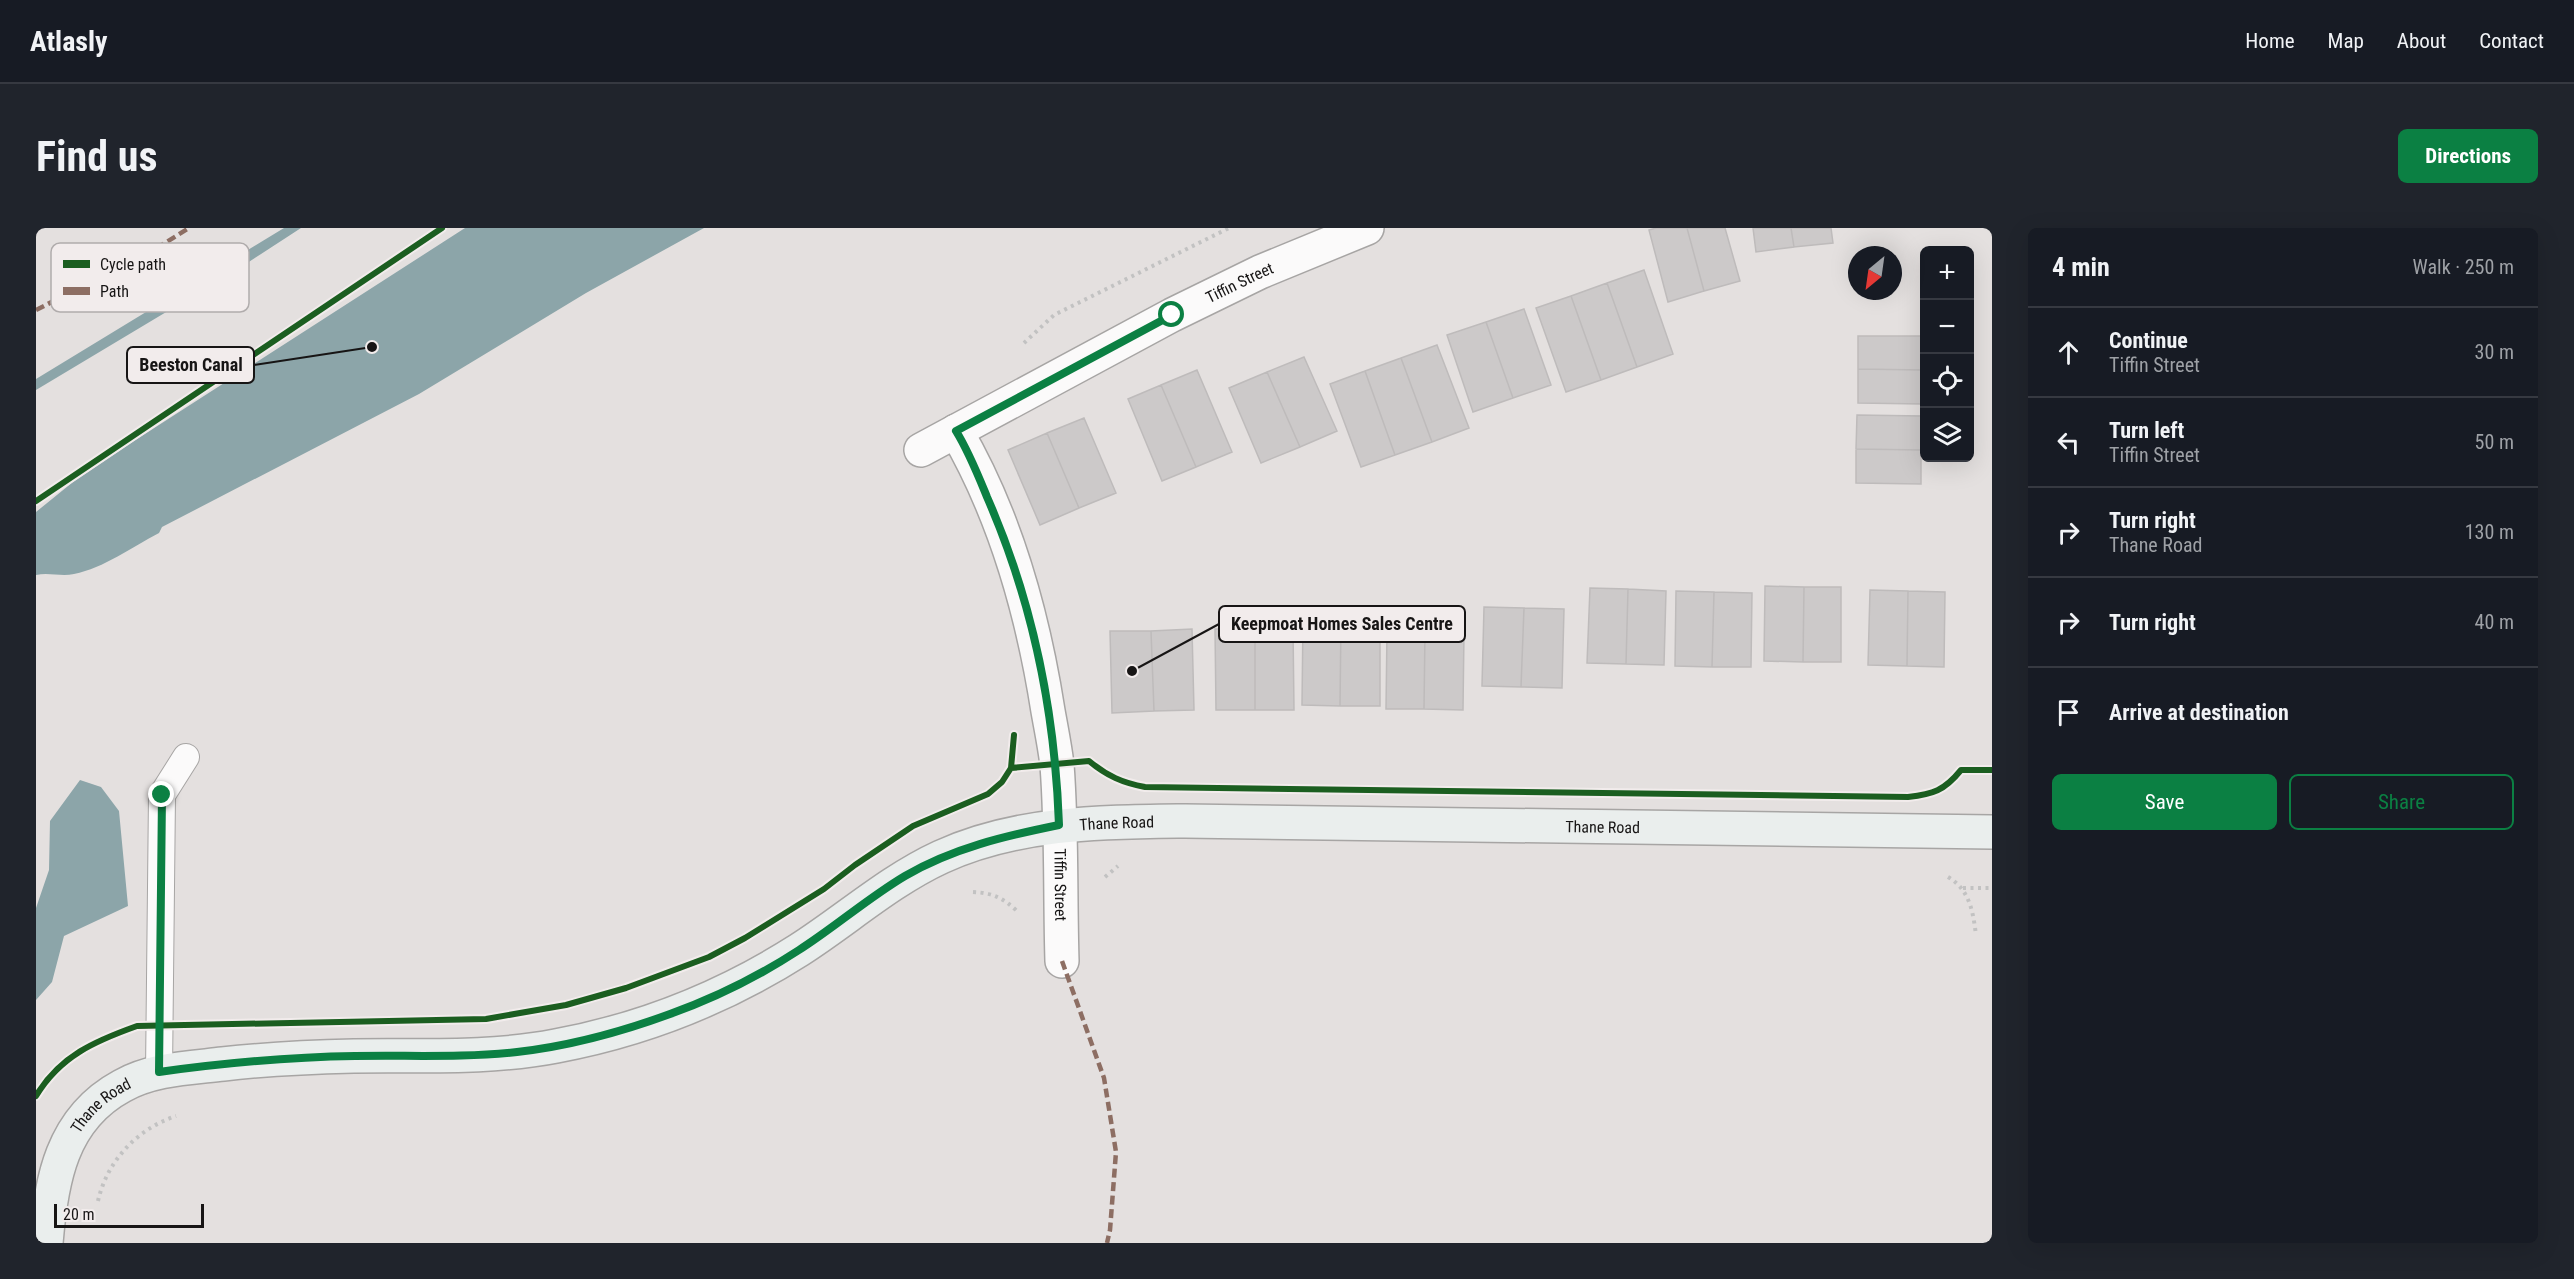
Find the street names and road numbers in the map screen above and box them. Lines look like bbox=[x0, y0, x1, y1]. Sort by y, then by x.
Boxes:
street label: Tiffin Street bbox=[1203, 258, 1277, 307]
street label: Thane Road bbox=[1079, 812, 1154, 834]
street label: Thane Road bbox=[1565, 817, 1640, 837]
street label: Tiffin Street bbox=[1050, 848, 1070, 922]
street label: Thane Road bbox=[67, 1074, 134, 1136]

